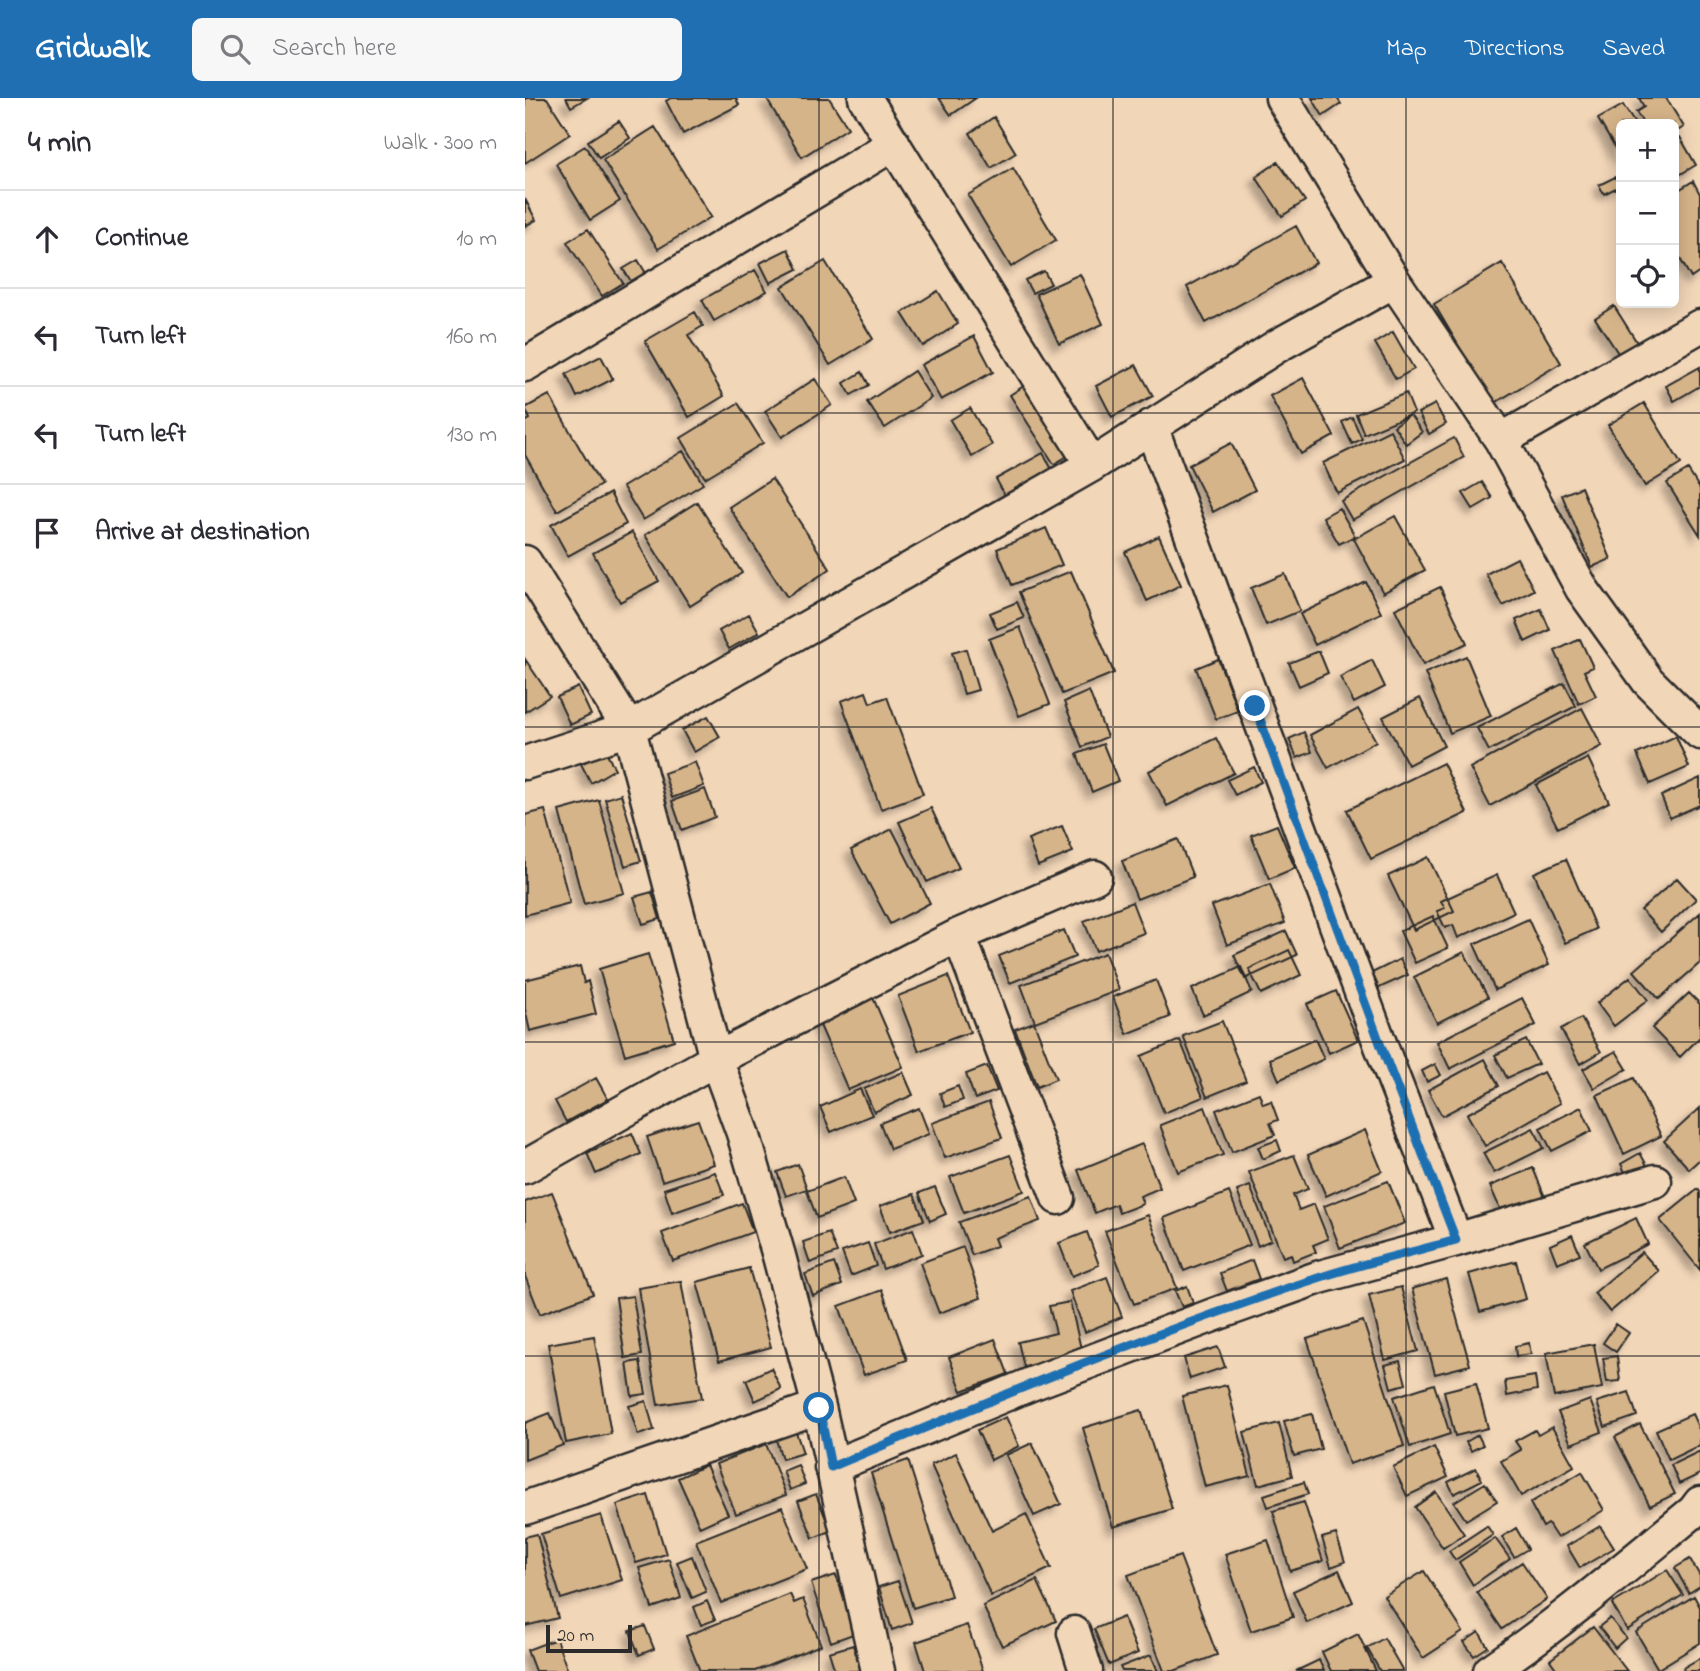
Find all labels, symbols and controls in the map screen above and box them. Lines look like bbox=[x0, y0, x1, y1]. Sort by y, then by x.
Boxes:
search box bbox=[192, 18, 682, 81]
text: Gridwalk bbox=[35, 25, 150, 73]
icon: search bbox=[216, 30, 254, 68]
text: Search here bbox=[272, 30, 396, 68]
text: Map bbox=[1386, 32, 1427, 67]
text: Directions bbox=[1465, 32, 1564, 67]
text: Saved bbox=[1602, 32, 1665, 67]
map controls bbox=[1616, 119, 1679, 308]
button: + bbox=[1616, 119, 1679, 182]
text: 4 min bbox=[28, 122, 91, 166]
text: Walk · 300 m bbox=[383, 127, 497, 160]
button: − bbox=[1616, 182, 1679, 245]
icon: ahead bbox=[28, 220, 66, 258]
text: Continue bbox=[95, 220, 188, 258]
text: 10 m bbox=[456, 223, 497, 256]
button: locate bbox=[1616, 245, 1679, 308]
icon: left bbox=[28, 318, 66, 356]
text: Turn left bbox=[95, 318, 186, 356]
text: 160 m bbox=[446, 321, 497, 354]
icon: left bbox=[28, 416, 66, 454]
text: Turn left bbox=[95, 416, 186, 454]
text: 130 m bbox=[447, 419, 497, 452]
icon: arrive bbox=[28, 514, 66, 552]
text: Arrive at destination bbox=[95, 514, 310, 552]
route end bbox=[1239, 690, 1270, 721]
route start bbox=[803, 1392, 834, 1423]
scale bar bbox=[546, 1622, 632, 1654]
text: 20 m bbox=[557, 1623, 594, 1650]

